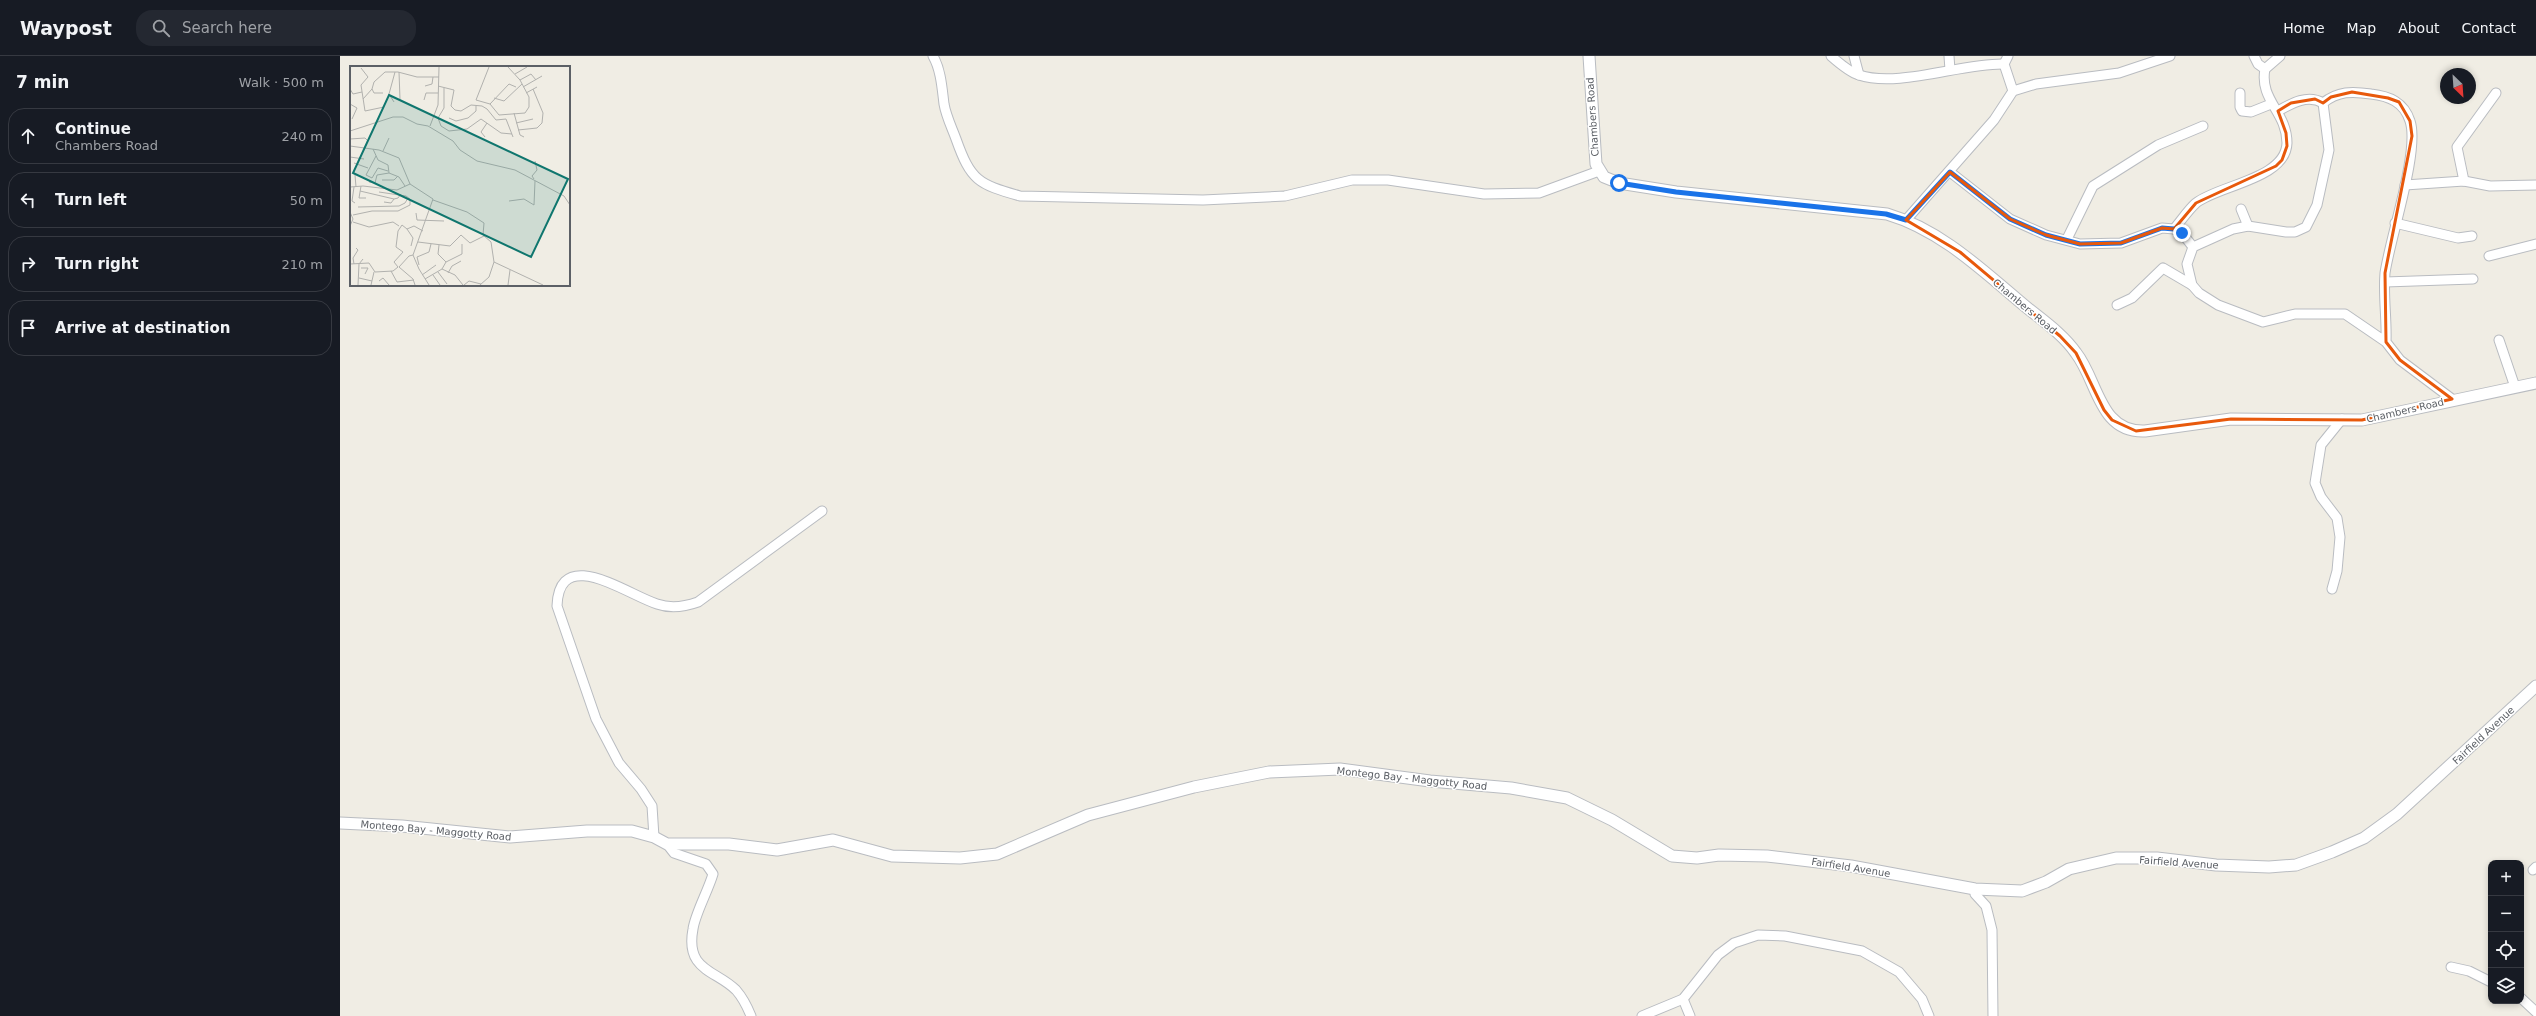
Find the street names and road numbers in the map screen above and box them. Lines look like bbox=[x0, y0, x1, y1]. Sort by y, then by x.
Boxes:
street label: Chambers Road bbox=[1584, 77, 1601, 157]
street label: Chambers Road bbox=[1991, 277, 2059, 336]
street label: Chambers Road bbox=[2365, 396, 2445, 425]
street label: Fairfield Avenue bbox=[2450, 704, 2516, 767]
street label: Montego Bay - Maggotty Road bbox=[1336, 765, 1488, 792]
street label: Montego Bay - Maggotty Road bbox=[360, 818, 512, 843]
street label: Fairfield Avenue bbox=[2139, 854, 2219, 871]
street label: Fairfield Avenue bbox=[1811, 856, 1891, 879]

